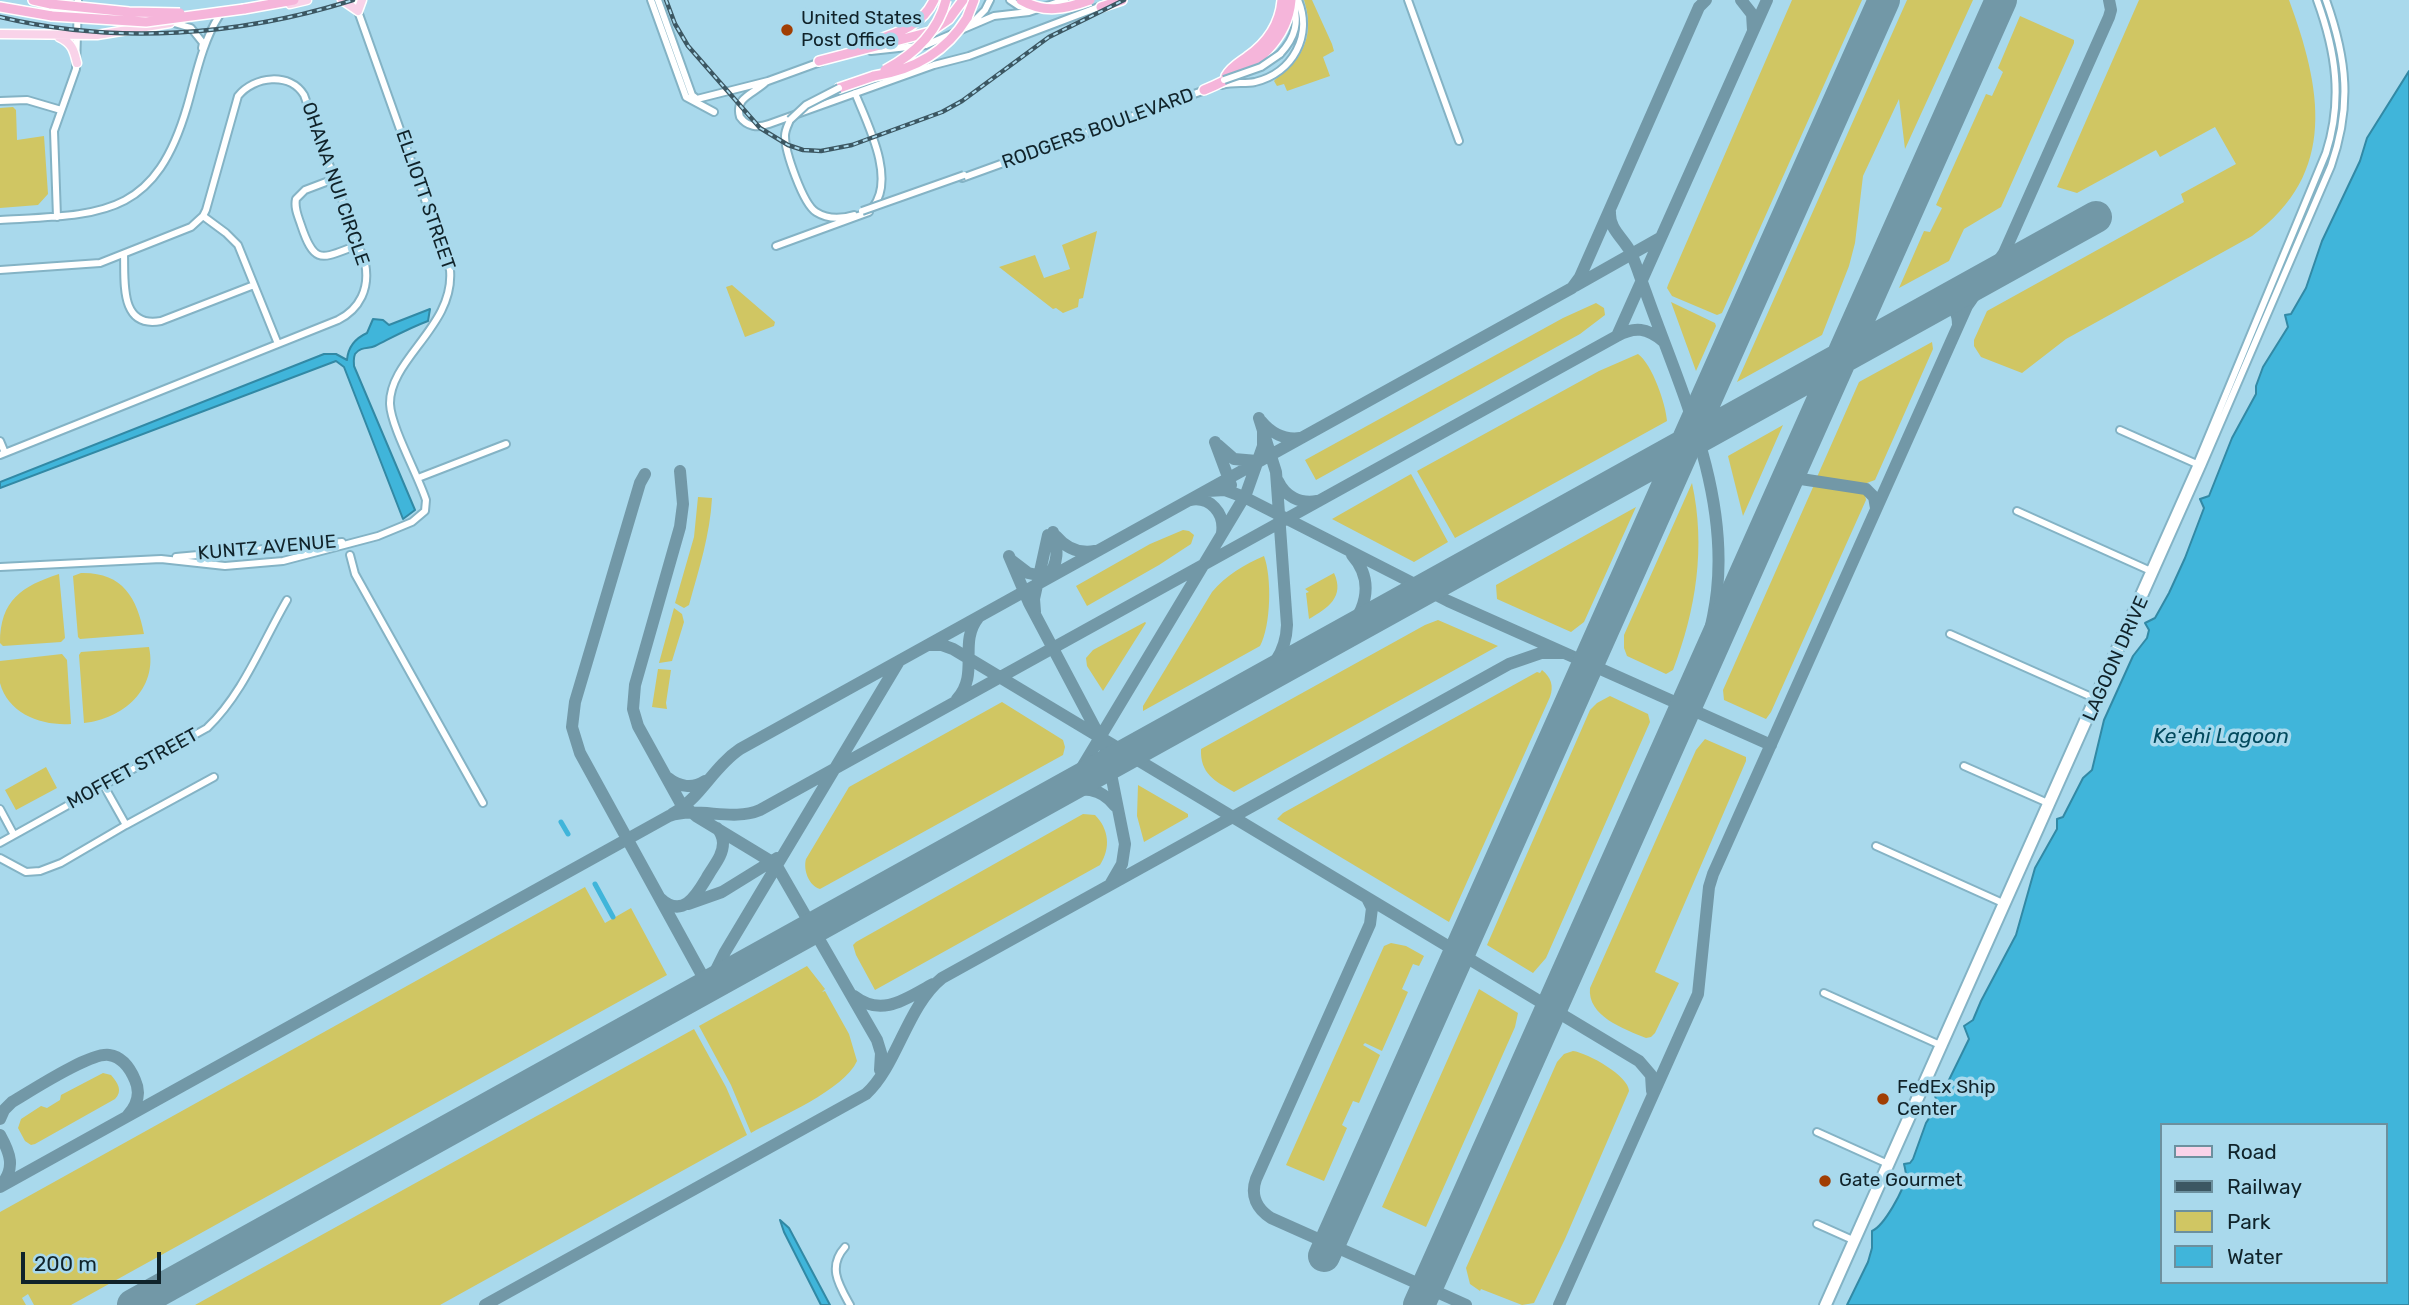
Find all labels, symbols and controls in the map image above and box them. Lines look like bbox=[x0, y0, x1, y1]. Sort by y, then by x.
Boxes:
place label: United States Post Office bbox=[801, 8, 922, 52]
marker: United States Post Office bbox=[779, 22, 795, 38]
street label: RODGERS BOULEVARD bbox=[999, 84, 1197, 174]
street label: OHANA NUI CIRCLE bbox=[296, 99, 374, 269]
street label: ELLIOTT STREET bbox=[390, 127, 460, 273]
street label: KUNTZ AVENUE bbox=[197, 531, 337, 565]
street label: LAGOON DRIVE bbox=[2078, 593, 2154, 725]
street label: MOFFET STREET bbox=[63, 724, 203, 814]
water label: Keʻehi Lagoon bbox=[2153, 724, 2289, 750]
place label: FedEx Ship Center bbox=[1897, 1077, 1996, 1121]
marker: FedEx Ship Center bbox=[1875, 1091, 1891, 1107]
legend bbox=[2160, 1123, 2388, 1284]
text: Road bbox=[2227, 1139, 2277, 1164]
place label: Gate Gourmet bbox=[1839, 1170, 1962, 1192]
marker: Gate Gourmet bbox=[1817, 1173, 1833, 1189]
text: Railway bbox=[2227, 1174, 2302, 1199]
text: Park bbox=[2227, 1209, 2271, 1234]
scale bar bbox=[24, 1238, 164, 1282]
text: Water bbox=[2227, 1244, 2283, 1269]
text: 200 m bbox=[34, 1251, 97, 1276]

